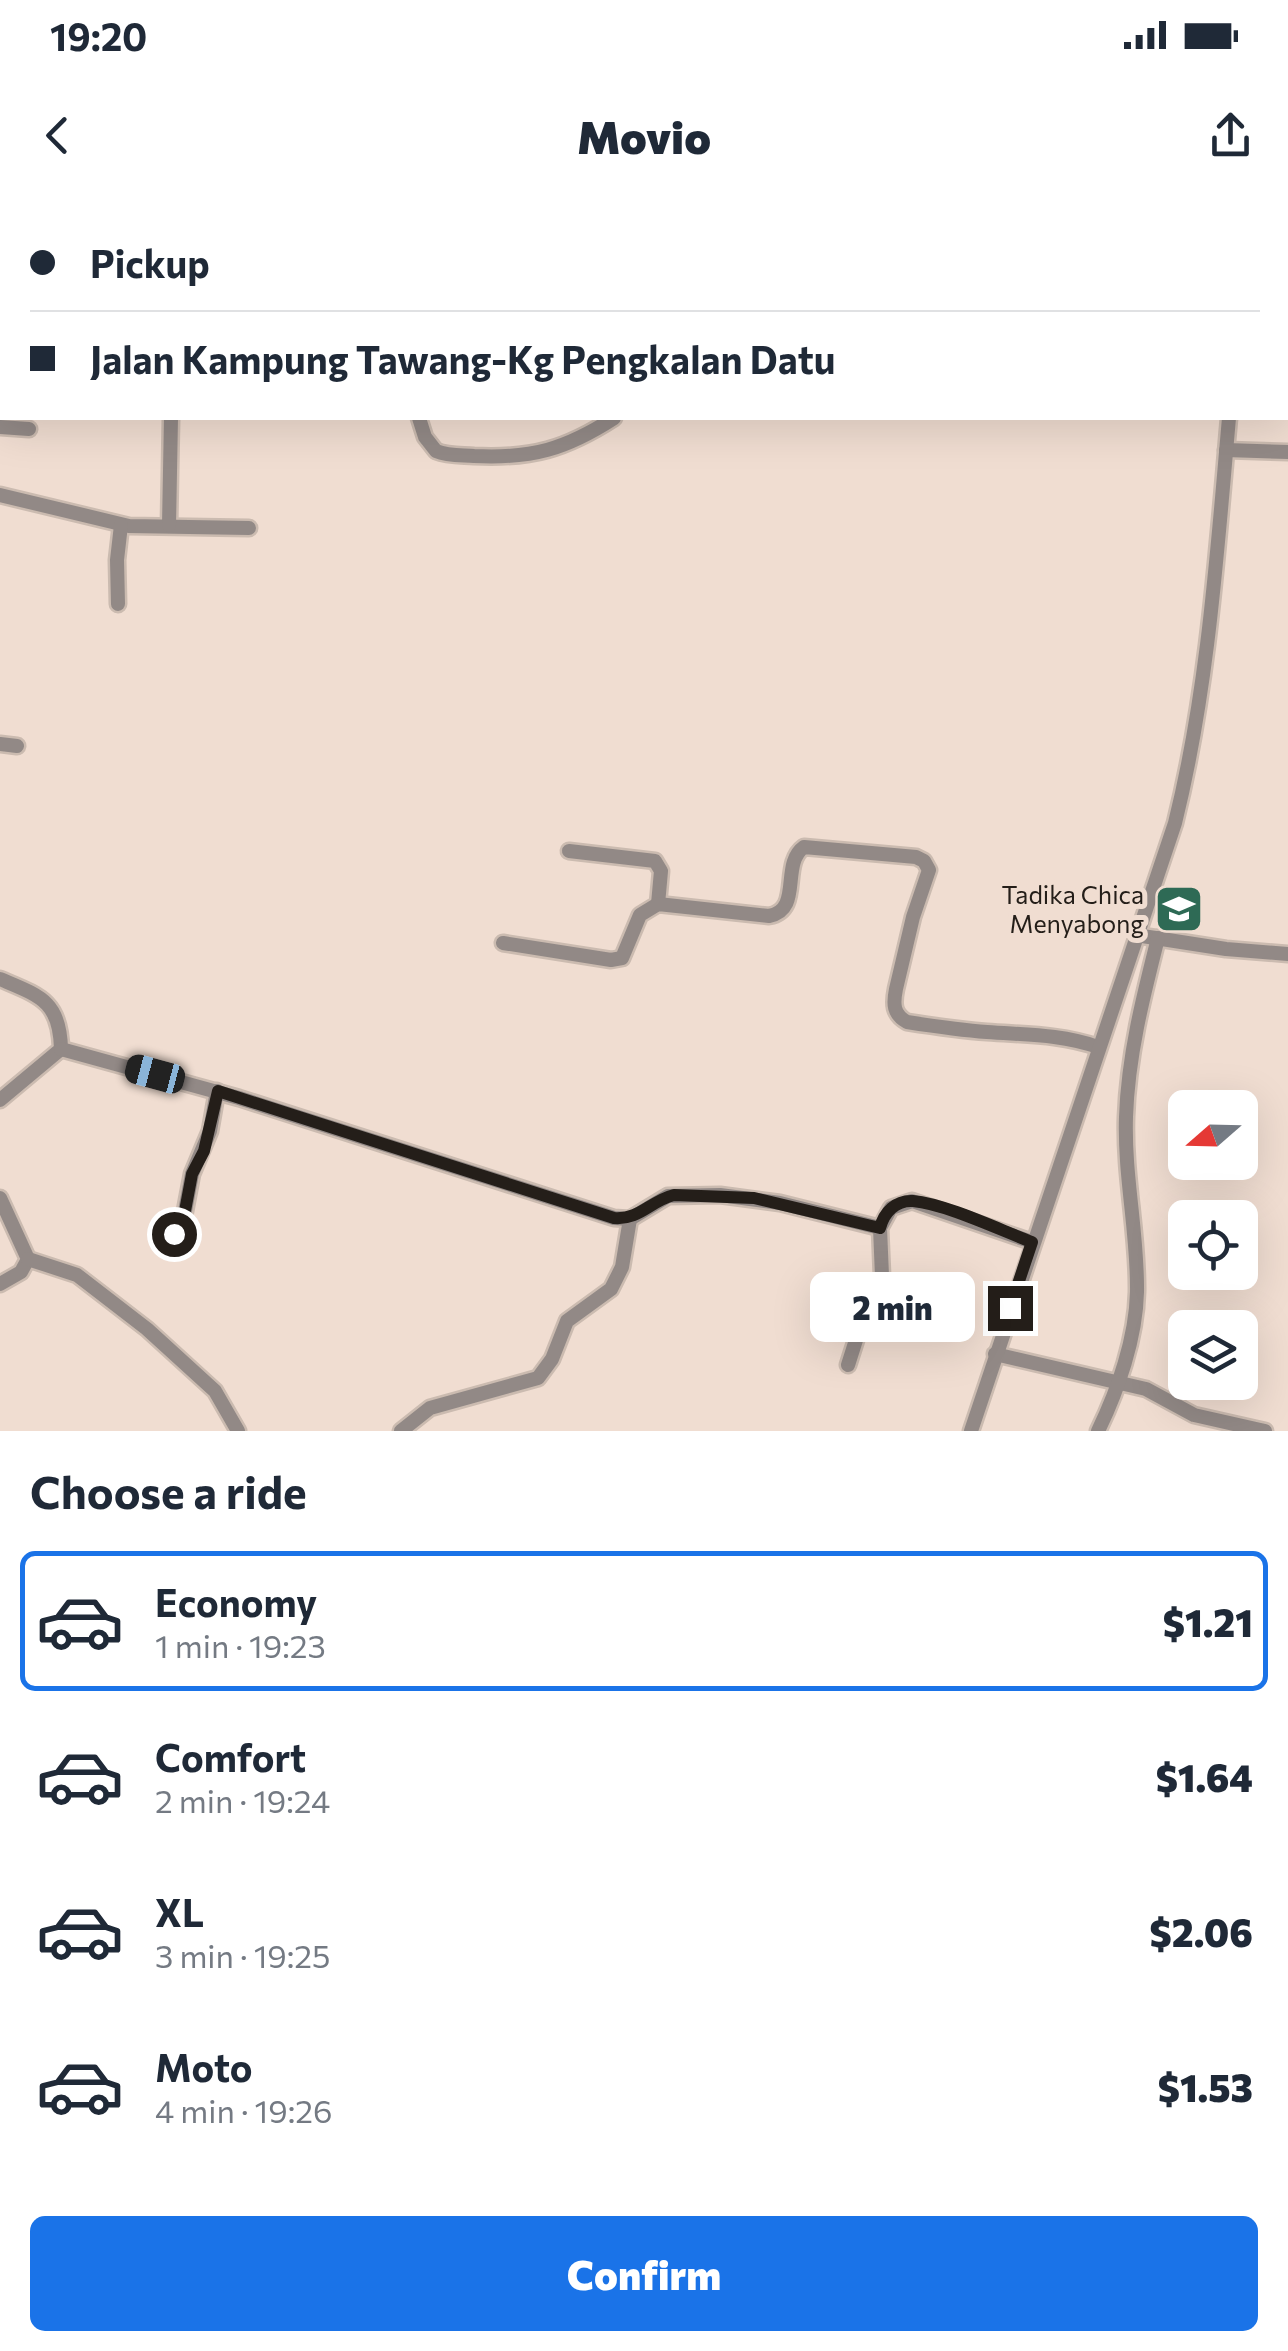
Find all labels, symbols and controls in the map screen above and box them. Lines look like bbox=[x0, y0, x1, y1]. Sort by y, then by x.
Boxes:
text: 19:20 bbox=[50, 12, 147, 59]
icon: back bbox=[30, 108, 85, 163]
text: Movio bbox=[577, 108, 711, 163]
icon: share bbox=[1203, 108, 1258, 163]
text: Pickup bbox=[90, 239, 210, 286]
text: Jalan Kampung Tawang-Kg Pengkalan Datu bbox=[90, 335, 835, 382]
place label: Tadika Chica Menyabong bbox=[1001, 879, 1144, 938]
school or university icon: Tadika Chica Menyabong bbox=[1153, 883, 1205, 935]
car bbox=[122, 1052, 188, 1096]
north arrow bbox=[1168, 1090, 1258, 1180]
map controls bbox=[1168, 1090, 1258, 1400]
button: locate bbox=[1168, 1200, 1258, 1290]
route start bbox=[152, 1212, 197, 1257]
callout: 2 min bbox=[810, 1273, 975, 1343]
route end bbox=[988, 1286, 1033, 1331]
text: 2 min bbox=[852, 1287, 933, 1327]
button: layers bbox=[1168, 1310, 1258, 1400]
text: Choose a ride bbox=[30, 1463, 307, 1518]
icon: car bbox=[35, 1576, 125, 1666]
text: Economy bbox=[155, 1578, 317, 1625]
text: $1.21 bbox=[1163, 1598, 1253, 1645]
text: 1 min · 19:23 bbox=[155, 1625, 326, 1665]
icon: car bbox=[35, 1731, 125, 1821]
text: Comfort bbox=[155, 1733, 306, 1780]
text: $1.64 bbox=[1156, 1753, 1253, 1800]
text: 2 min · 19:24 bbox=[155, 1780, 330, 1820]
icon: car bbox=[35, 1886, 125, 1976]
text: XL bbox=[155, 1888, 204, 1935]
text: $2.06 bbox=[1150, 1908, 1253, 1955]
text: 3 min · 19:25 bbox=[155, 1935, 330, 1975]
icon: car bbox=[35, 2041, 125, 2131]
text: Moto bbox=[155, 2043, 253, 2090]
text: $1.53 bbox=[1158, 2063, 1253, 2110]
text: 4 min · 19:26 bbox=[155, 2090, 332, 2130]
button: Confirm bbox=[30, 2216, 1258, 2331]

